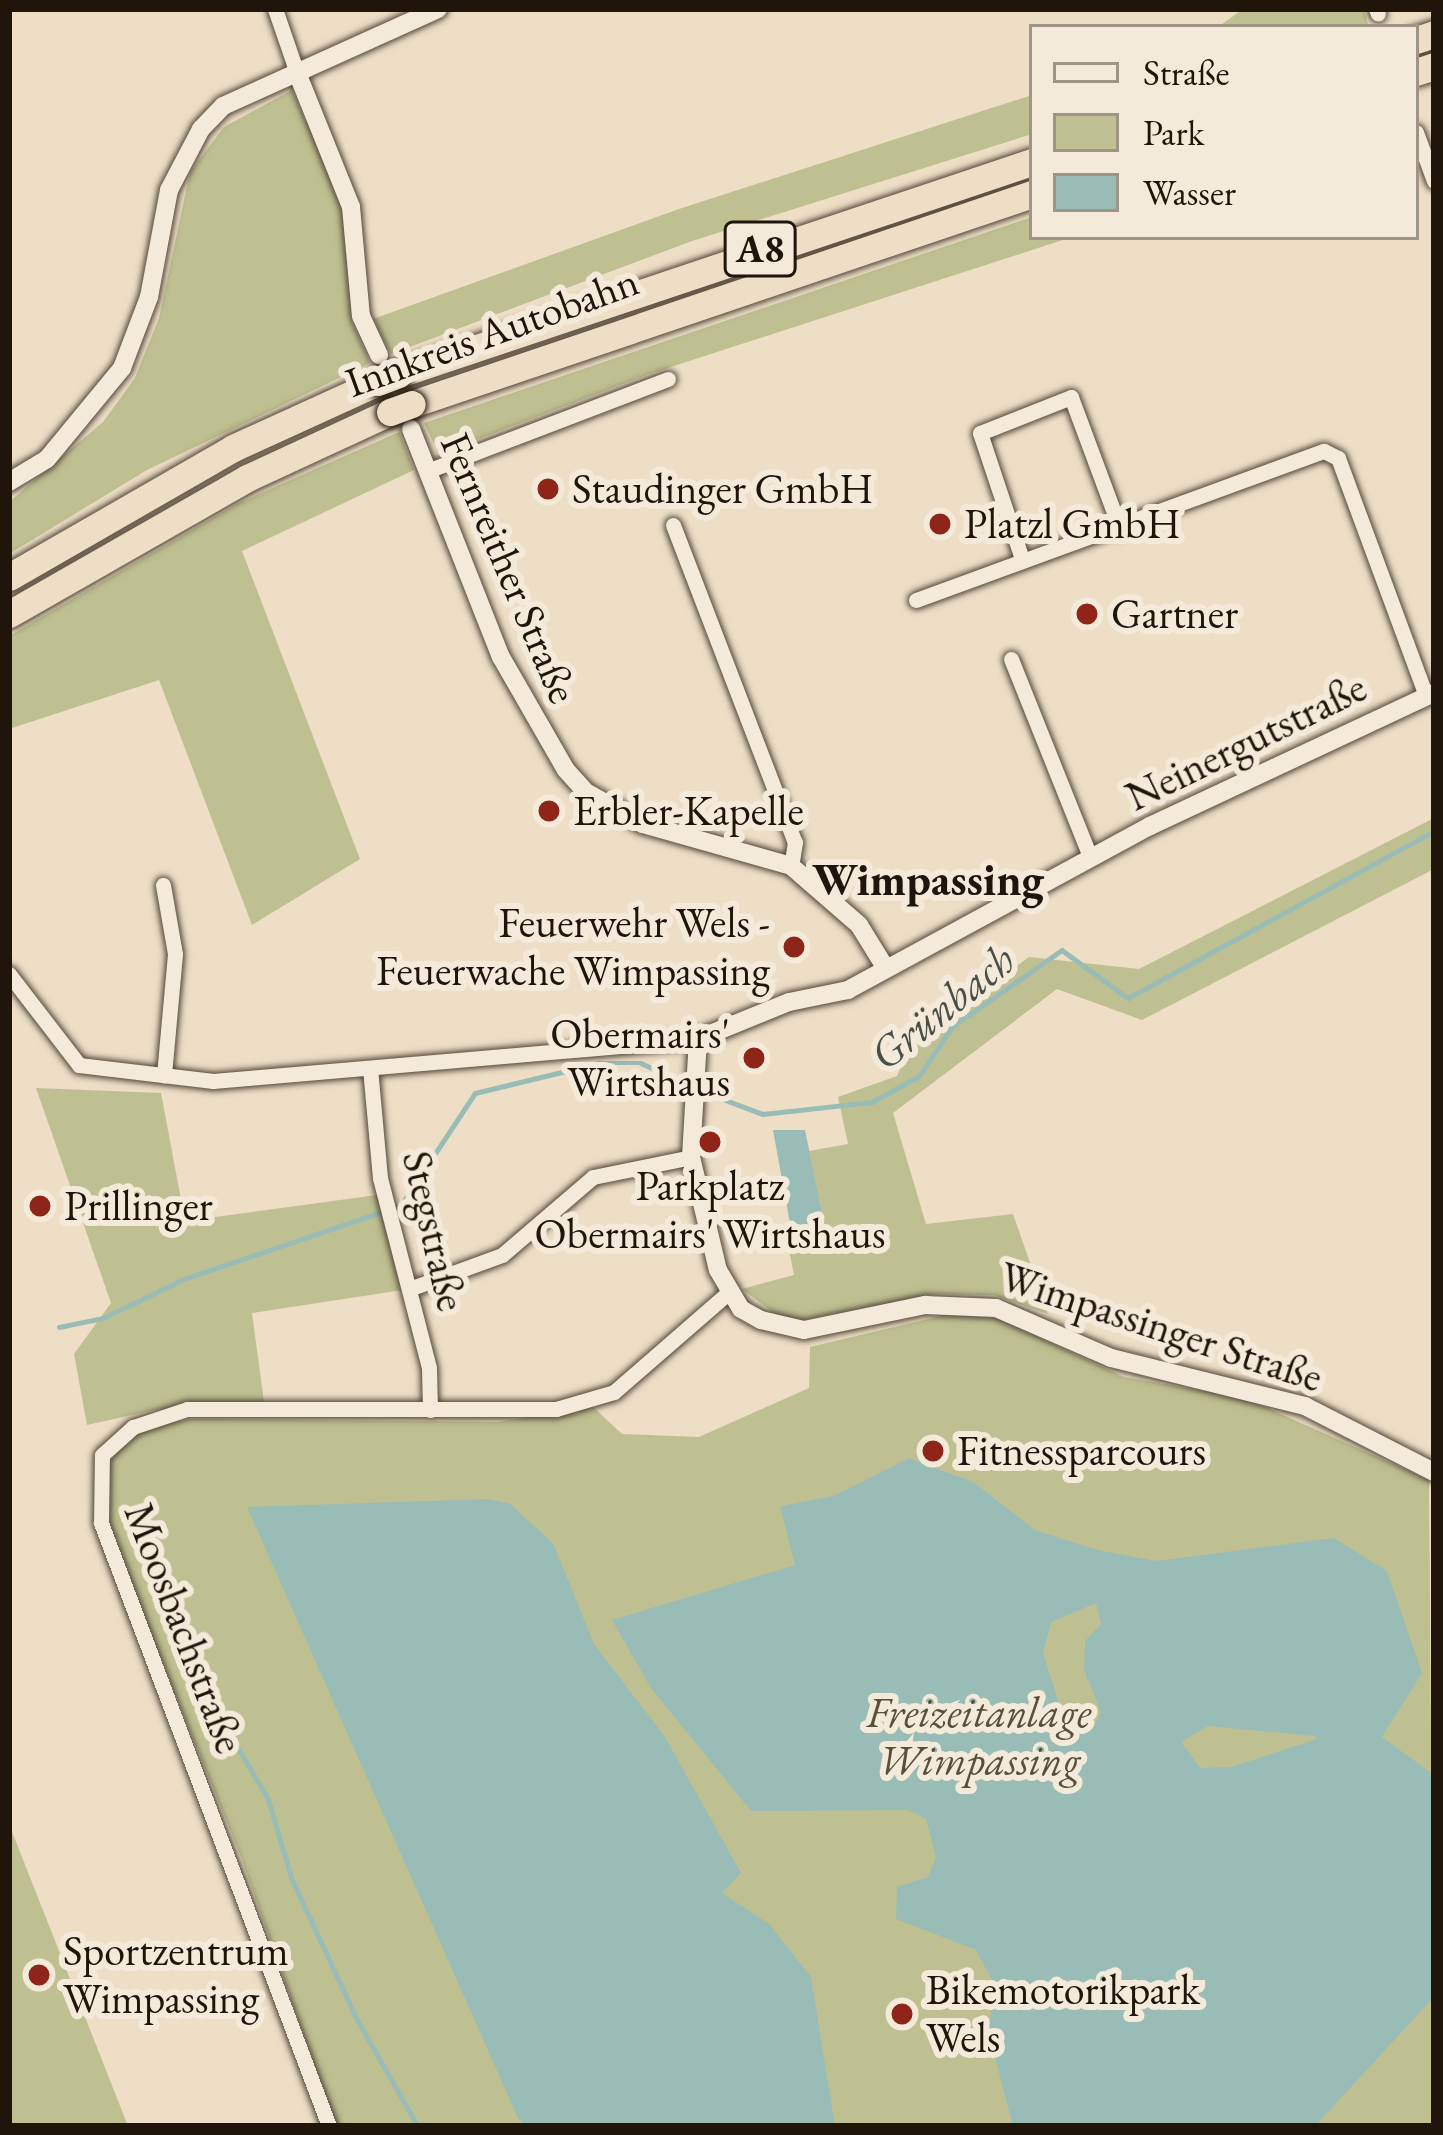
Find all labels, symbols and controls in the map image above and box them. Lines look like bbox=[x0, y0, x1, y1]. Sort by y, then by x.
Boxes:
legend bbox=[1029, 24, 1419, 240]
text: Straße bbox=[1143, 49, 1230, 96]
text: Park bbox=[1143, 109, 1204, 156]
text: Wasser bbox=[1143, 169, 1236, 216]
road number: A8 bbox=[721, 216, 799, 282]
street label: Innkreis Autobahn bbox=[339, 256, 645, 408]
street label: Fernreither Straße bbox=[429, 426, 589, 710]
place label: Staudinger GmbH bbox=[572, 464, 873, 514]
marker: Staudinger GmbH bbox=[535, 476, 561, 502]
place label: Platzl GmbH bbox=[964, 499, 1180, 549]
marker: Platzl GmbH bbox=[927, 511, 953, 537]
place label: Gartner bbox=[1111, 589, 1238, 639]
marker: Gartner bbox=[1074, 601, 1100, 627]
street label: Neinergutstraße bbox=[1118, 662, 1374, 822]
place label: Erbler-Kapelle bbox=[573, 786, 804, 836]
marker: Erbler-Kapelle bbox=[536, 798, 562, 824]
district label: Wimpassing bbox=[812, 853, 1044, 907]
place label: Feuerwehr Wels - Feuerwache Wimpassing bbox=[376, 898, 770, 996]
water label: Grünbach bbox=[859, 932, 1025, 1082]
marker: Feuerwehr Wels - Feuerwache Wimpassing bbox=[781, 934, 807, 960]
place label: Obermairs' Wirtshaus bbox=[550, 1009, 730, 1108]
marker: Obermairs' Wirtshaus bbox=[741, 1045, 767, 1071]
marker: Parkplatz Obermairs' Wirtshaus bbox=[697, 1129, 723, 1155]
street label: Stegstraße bbox=[391, 1146, 477, 1316]
place label: Parkplatz Obermairs' Wirtshaus bbox=[535, 1161, 885, 1260]
place label: Prillinger bbox=[64, 1181, 213, 1231]
marker: Prillinger bbox=[27, 1193, 53, 1219]
street label: Wimpassinger Straße bbox=[993, 1251, 1329, 1403]
place label: Fitnessparcours bbox=[957, 1426, 1206, 1476]
marker: Fitnessparcours bbox=[920, 1438, 946, 1464]
street label: Moosbachstraße bbox=[113, 1496, 255, 1760]
park label: Freizeitanlage Wimpassing bbox=[867, 1688, 1091, 1786]
place label: Sportzentrum Wimpassing bbox=[63, 1926, 289, 2024]
marker: Sportzentrum Wimpassing bbox=[26, 1962, 52, 1988]
place label: Bikemotorikpark Wels bbox=[926, 1965, 1200, 2064]
marker: Bikemotorikpark Wels bbox=[889, 2001, 915, 2027]

